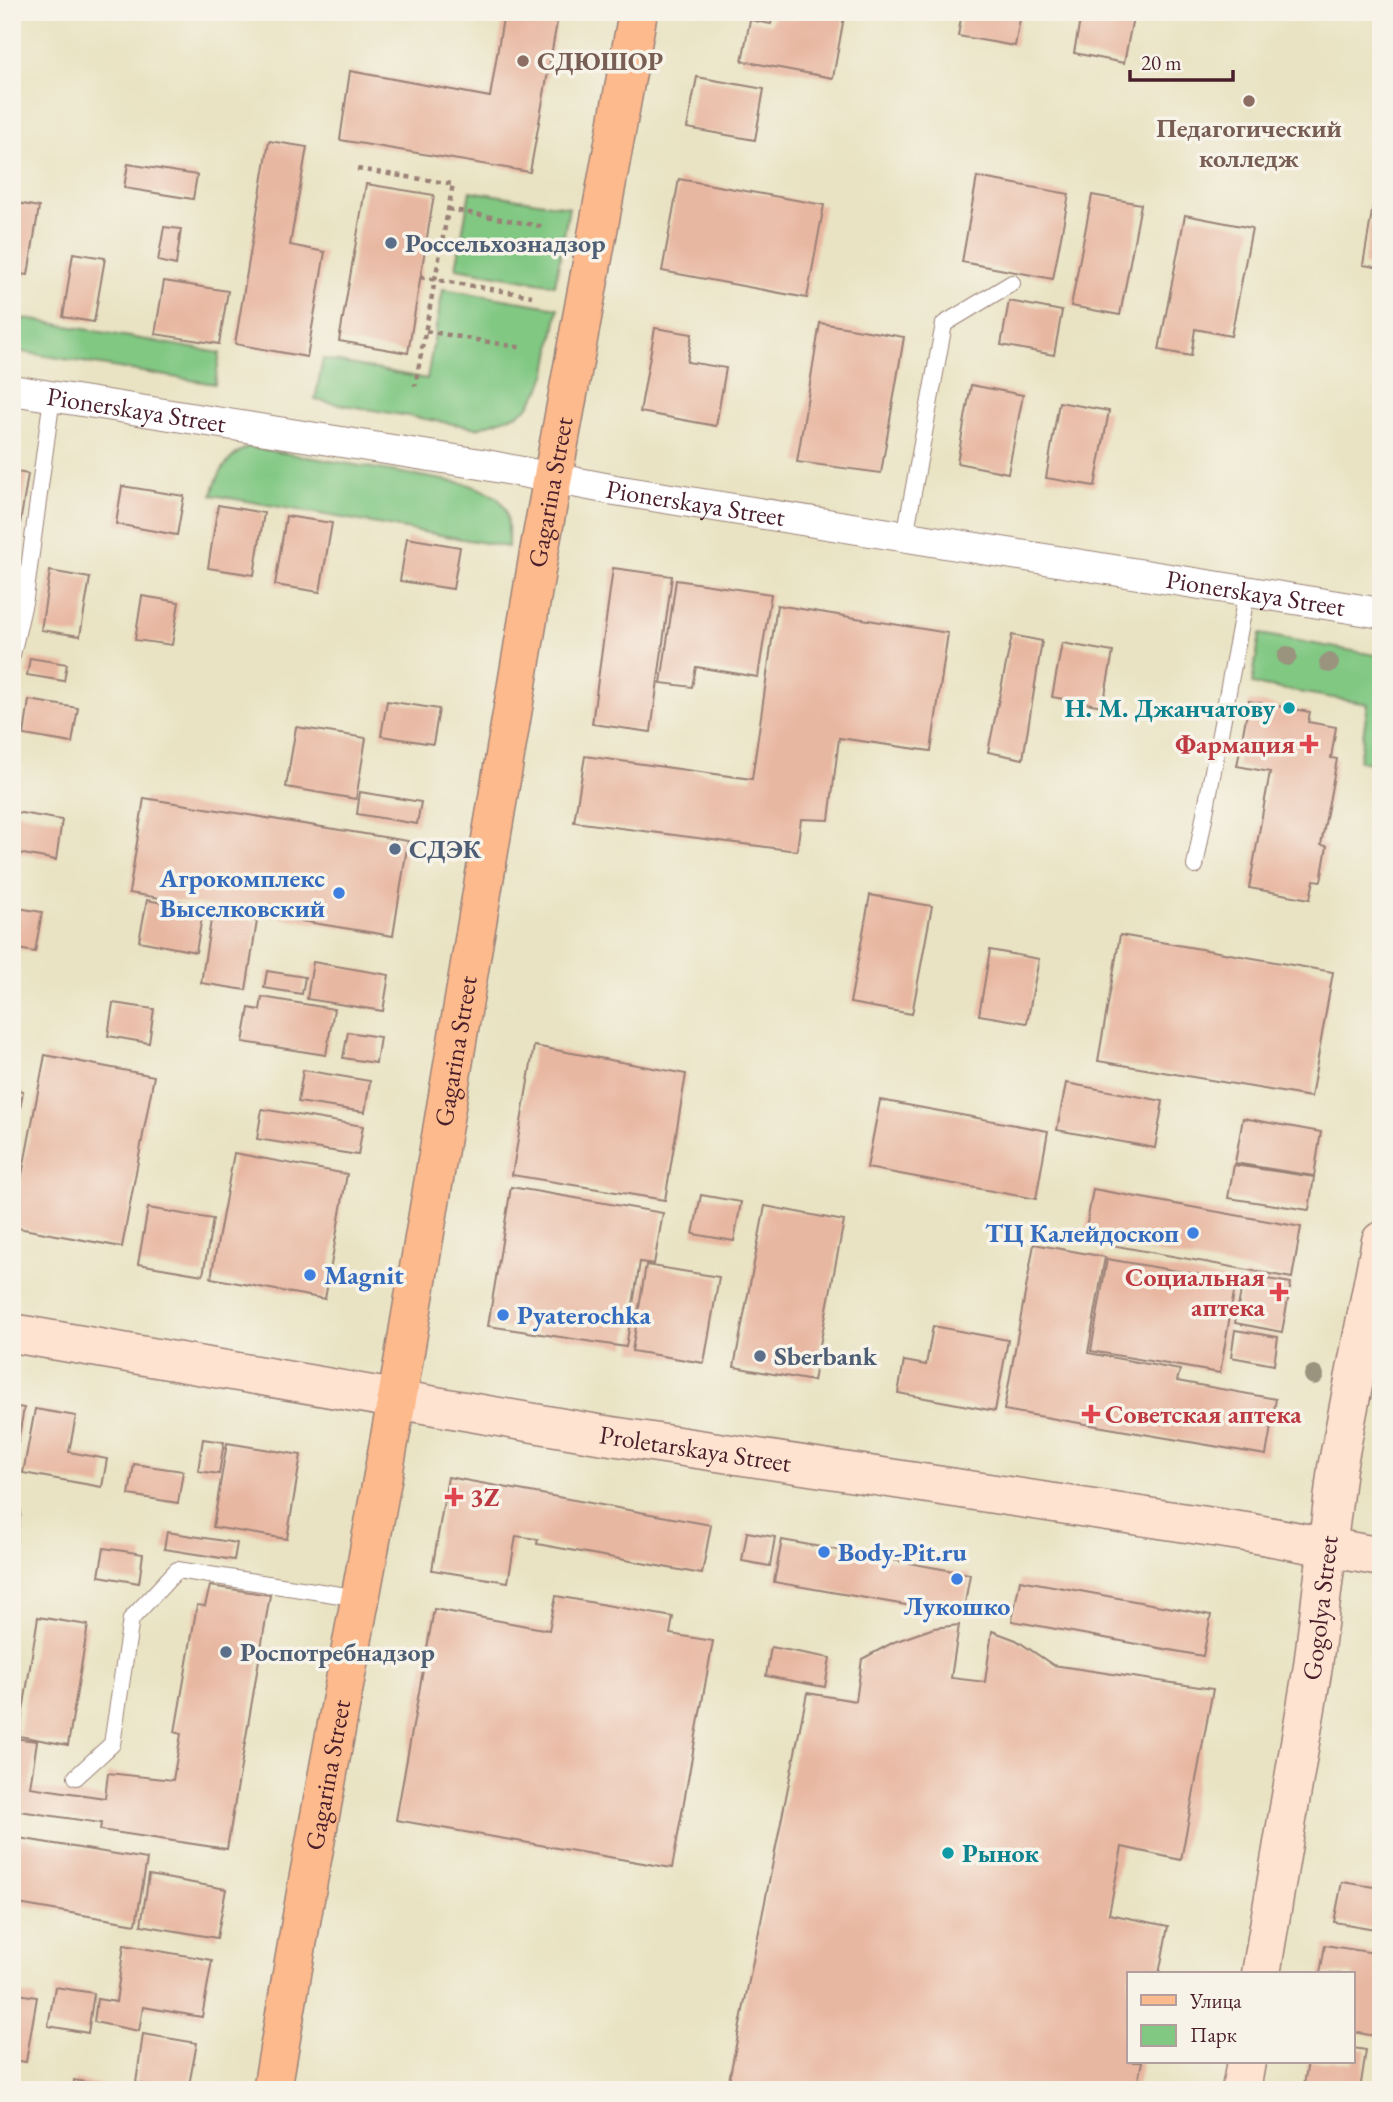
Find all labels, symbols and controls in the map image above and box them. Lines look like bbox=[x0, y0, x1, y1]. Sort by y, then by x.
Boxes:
scale bar bbox=[1130, 38, 1234, 82]
place label: СДЮШОР bbox=[537, 44, 664, 78]
text: 20 m bbox=[1141, 49, 1182, 76]
marker: СДЮШОР bbox=[515, 53, 531, 69]
marker: Педагогический колледж bbox=[1241, 93, 1257, 109]
place label: Педагогический колледж bbox=[1156, 111, 1342, 175]
place label: Россельхознадзор bbox=[405, 226, 605, 260]
marker: Россельхознадзор bbox=[383, 235, 399, 251]
street label: Pionerskaya Street bbox=[45, 379, 228, 441]
street label: Gagarina Street bbox=[520, 414, 581, 570]
street label: Pionerskaya Street bbox=[603, 472, 788, 534]
street label: Pionerskaya Street bbox=[1164, 562, 1347, 624]
place label: Н. М. Джанчатову bbox=[1065, 691, 1275, 725]
marker: Н. М. Джанчатову bbox=[1281, 700, 1297, 716]
place label: Фармация bbox=[1175, 727, 1295, 761]
marker: Фармация bbox=[1301, 736, 1317, 752]
place label: СДЭК bbox=[409, 832, 482, 866]
marker: СДЭК bbox=[387, 841, 403, 857]
place label: Агрокомплекс Выселковский bbox=[158, 861, 325, 925]
marker: Агрокомплекс Выселковский bbox=[331, 885, 347, 901]
street label: Gagarina Street bbox=[426, 973, 485, 1129]
place label: ТЦ Калейдоскоп bbox=[985, 1216, 1179, 1250]
marker: ТЦ Калейдоскоп bbox=[1185, 1225, 1201, 1241]
place label: Magnit bbox=[324, 1258, 404, 1292]
place label: Социальная аптека bbox=[1125, 1260, 1266, 1324]
marker: Magnit bbox=[302, 1267, 318, 1283]
marker: Социальная аптека bbox=[1271, 1284, 1287, 1300]
place label: Pyaterochka bbox=[517, 1298, 651, 1332]
marker: Pyaterochka bbox=[495, 1307, 511, 1323]
place label: Sberbank bbox=[774, 1339, 878, 1373]
marker: Sberbank bbox=[752, 1348, 768, 1364]
place label: Советская аптека bbox=[1105, 1397, 1302, 1431]
marker: Советская аптека bbox=[1083, 1406, 1099, 1422]
street label: Proletarskaya Street bbox=[597, 1417, 794, 1480]
place label: 3Z bbox=[470, 1480, 500, 1514]
marker: 3Z bbox=[444, 1487, 464, 1507]
street label: Gogolya Street bbox=[1294, 1533, 1346, 1683]
place label: Body-Pit.ru bbox=[838, 1535, 968, 1569]
marker: Body-Pit.ru bbox=[816, 1544, 832, 1560]
marker: Лукошко bbox=[949, 1571, 965, 1587]
place label: Лукошко bbox=[904, 1589, 1010, 1623]
place label: Роспотребнадзор bbox=[240, 1635, 435, 1669]
marker: Роспотребнадзор bbox=[218, 1644, 234, 1660]
street label: Gagarina Street bbox=[297, 1697, 358, 1853]
place label: Рынок bbox=[962, 1836, 1040, 1870]
marker: Рынок bbox=[940, 1845, 956, 1861]
legend bbox=[1127, 1972, 1354, 2064]
text: Улица bbox=[1189, 1987, 1242, 2014]
text: Парк bbox=[1190, 2021, 1237, 2048]

